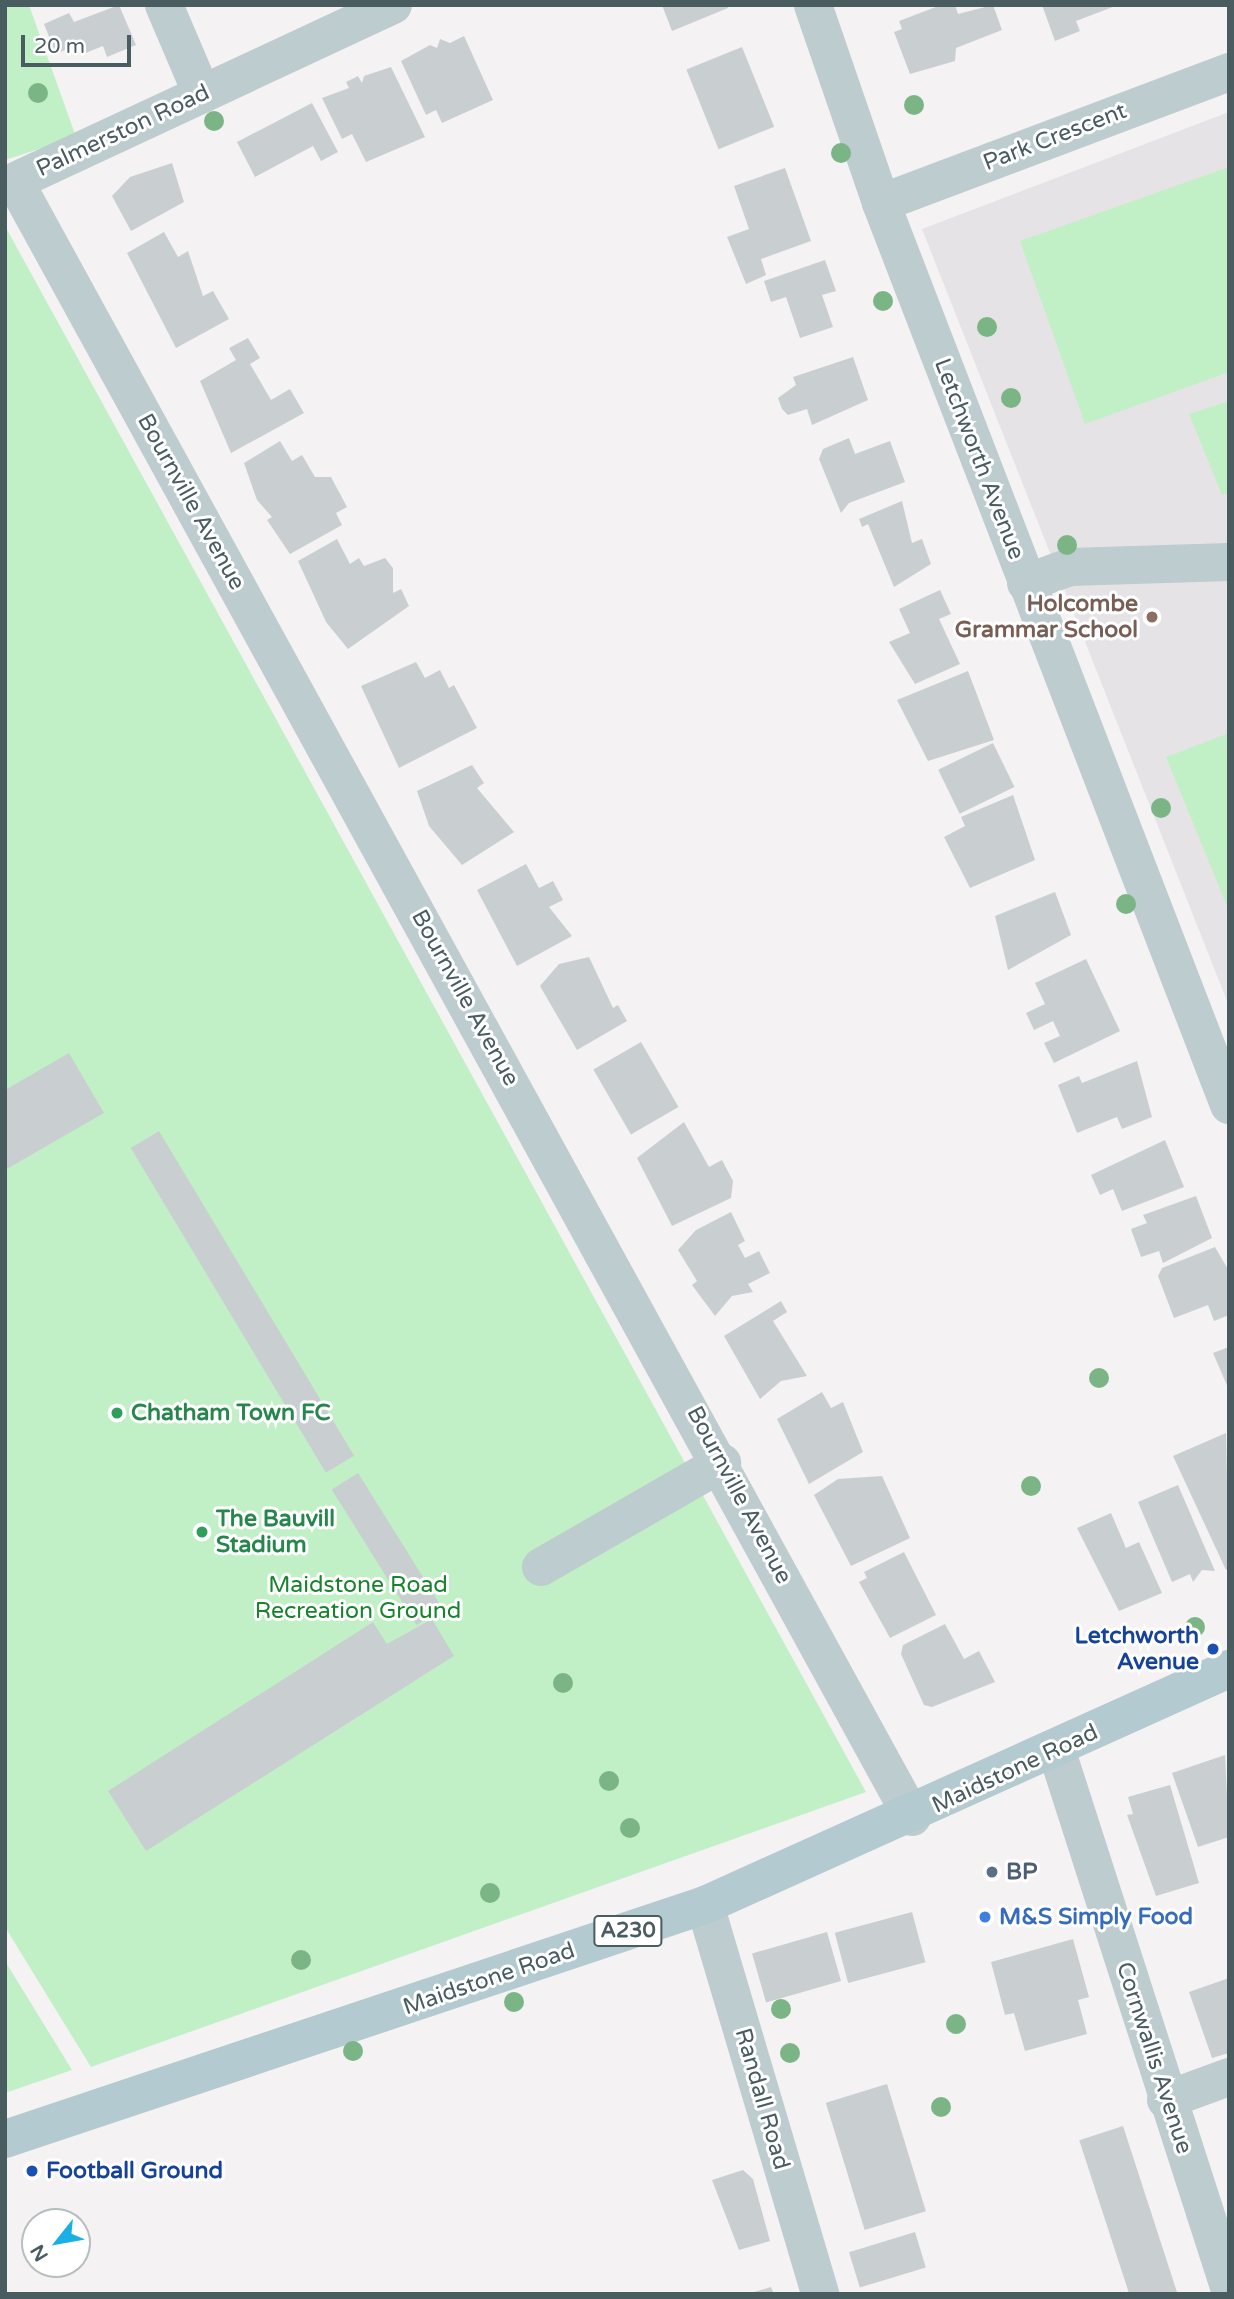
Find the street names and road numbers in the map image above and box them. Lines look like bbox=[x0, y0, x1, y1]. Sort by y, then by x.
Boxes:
street label: Palmerston Road bbox=[32, 79, 214, 183]
street label: Park Crescent bbox=[979, 97, 1131, 177]
street label: Letchworth Avenue bbox=[928, 355, 1030, 563]
street label: Bournville Avenue bbox=[131, 409, 251, 595]
street label: Bournville Avenue bbox=[405, 905, 525, 1091]
street label: Bournville Avenue bbox=[681, 1402, 797, 1588]
street label: Maidstone Road bbox=[928, 1719, 1102, 1819]
road number: A230 bbox=[593, 1913, 663, 1948]
street label: Maidstone Road bbox=[400, 1937, 578, 2021]
street label: Cornwallis Avenue bbox=[1110, 1959, 1198, 2157]
street label: Randall Road bbox=[729, 2025, 795, 2173]

